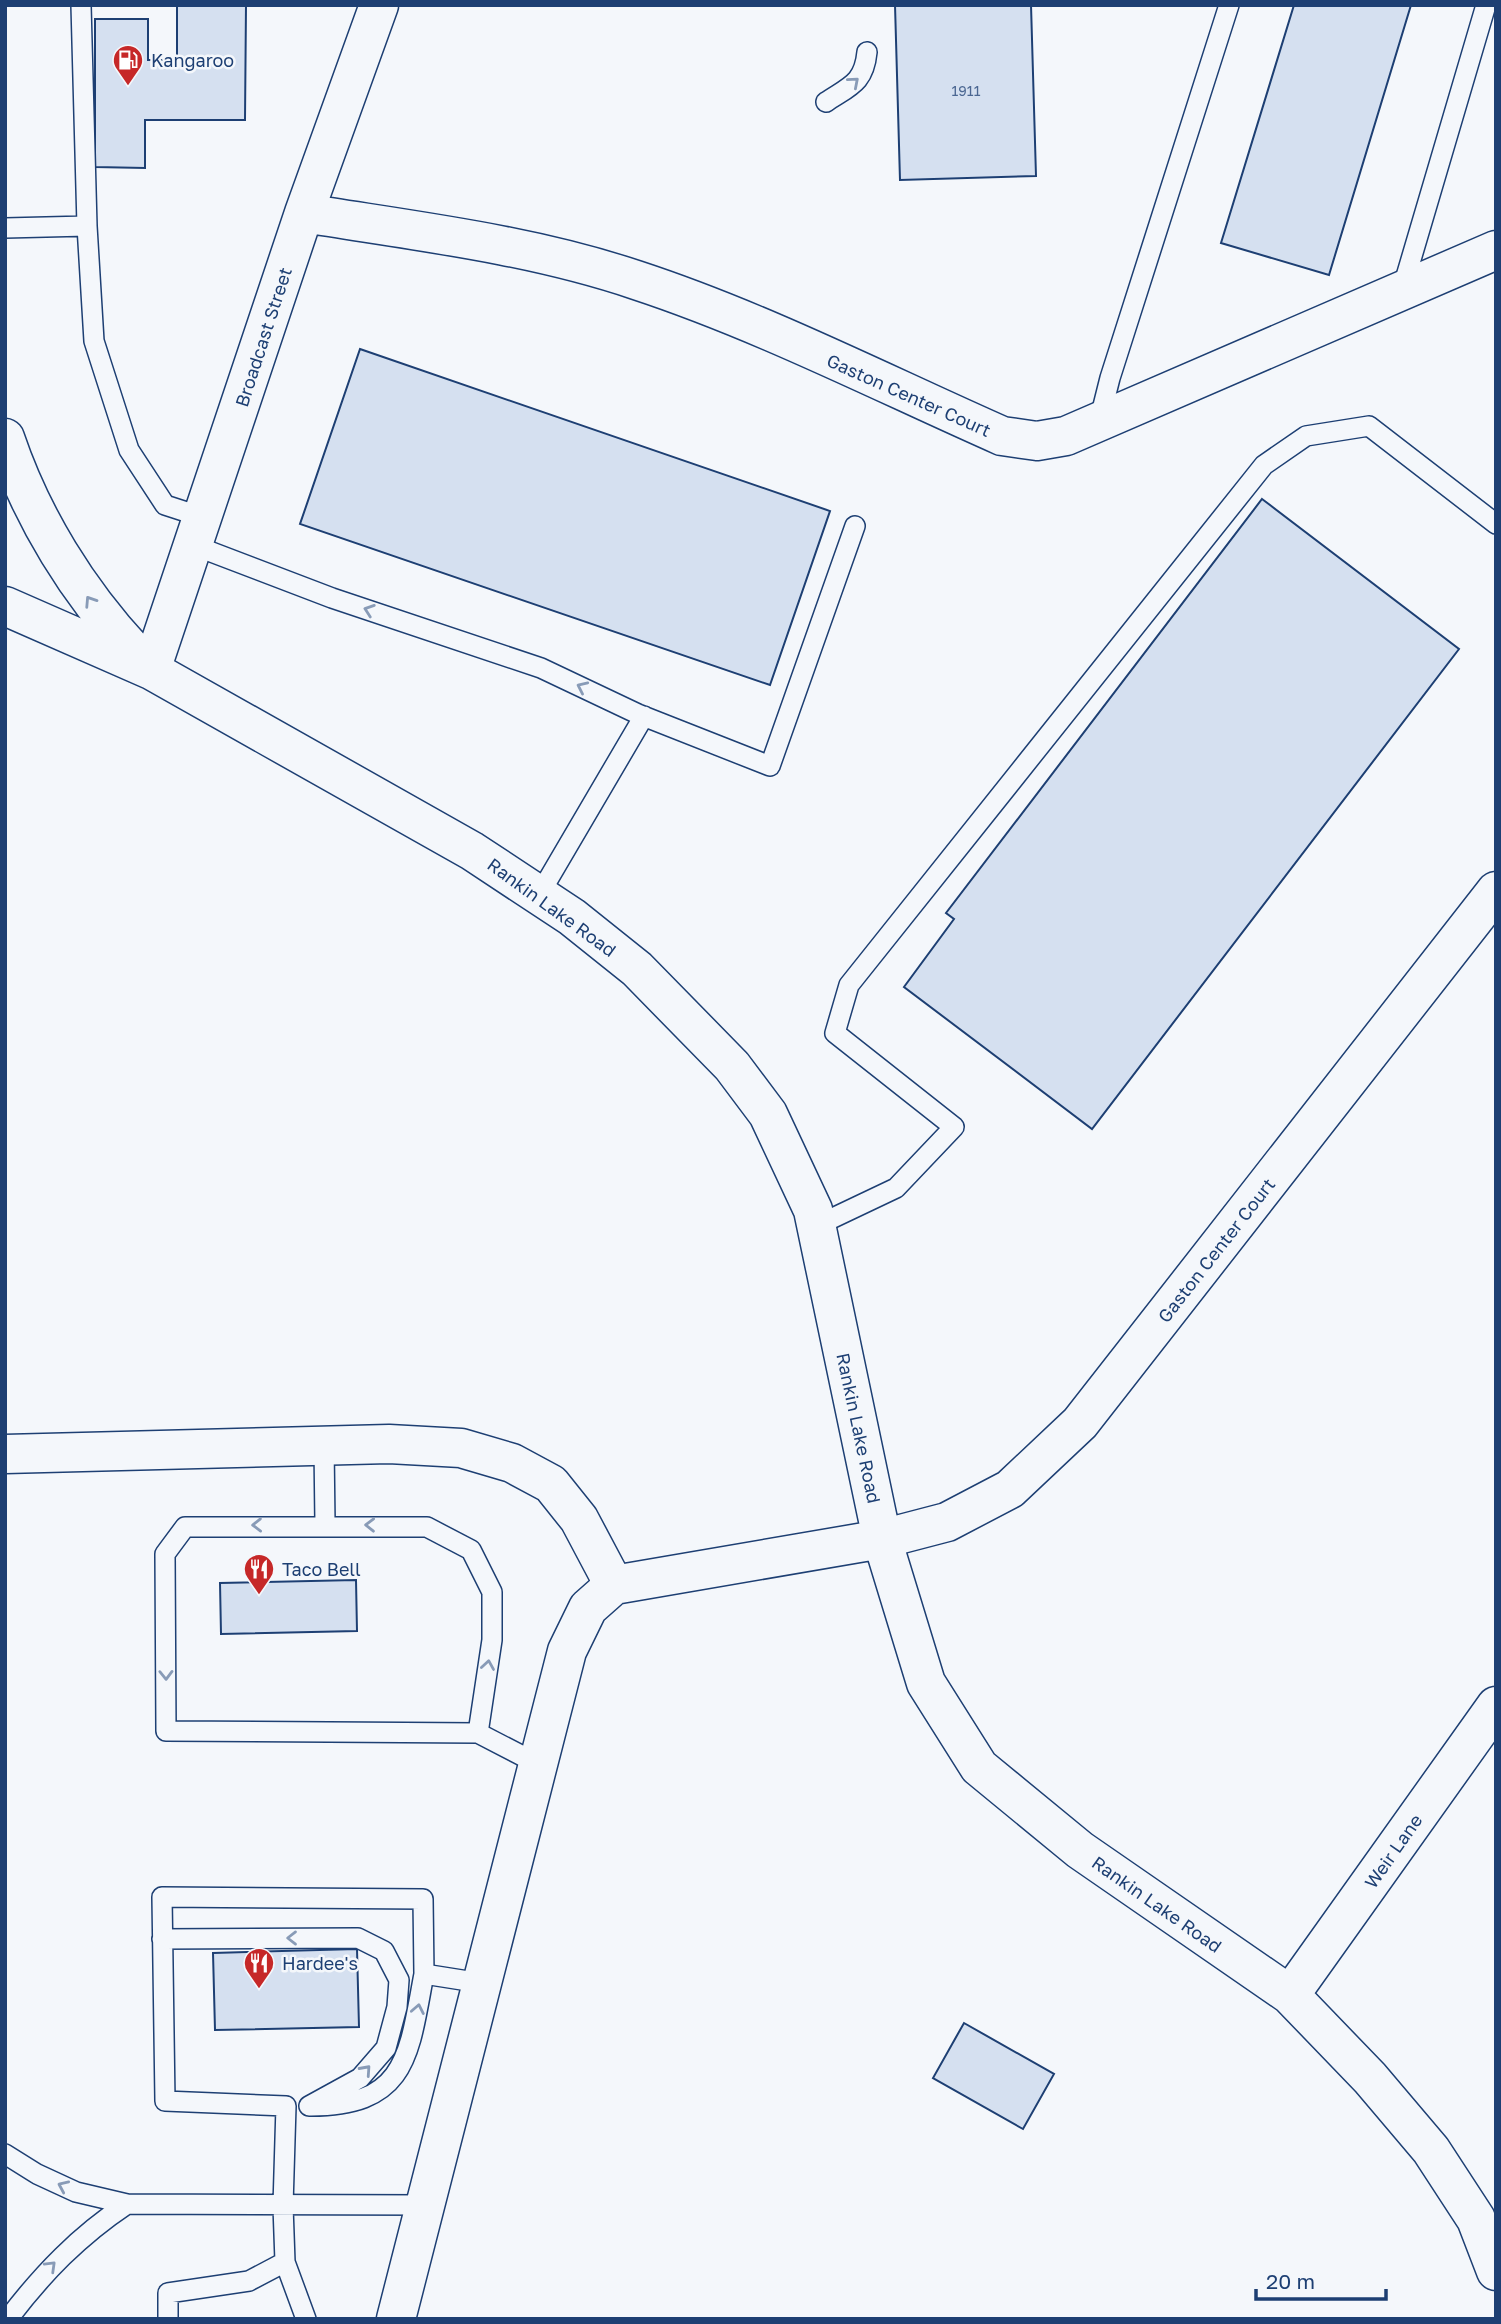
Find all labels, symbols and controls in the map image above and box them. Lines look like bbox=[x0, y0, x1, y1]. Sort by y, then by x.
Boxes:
fuel station icon: Kangaroo bbox=[111, 43, 145, 87]
place label: Kangaroo bbox=[151, 49, 234, 71]
one-way arrow bbox=[846, 78, 859, 90]
house number: 1911 bbox=[952, 82, 981, 99]
street label: Broadcast Street bbox=[230, 264, 296, 410]
street label: Gaston Center Court bbox=[824, 349, 994, 441]
one-way arrow bbox=[85, 596, 98, 609]
one-way arrow bbox=[363, 604, 375, 618]
one-way arrow bbox=[577, 682, 589, 696]
street label: Rankin Lake Road bbox=[484, 853, 620, 961]
street label: Gaston Center Court bbox=[1153, 1173, 1279, 1327]
street label: Rankin Lake Road bbox=[832, 1351, 886, 1505]
one-way arrow bbox=[251, 1518, 262, 1533]
one-way arrow bbox=[364, 1518, 375, 1533]
restaurant icon: Taco Bell bbox=[242, 1552, 276, 1596]
place label: Taco Bell bbox=[282, 1558, 361, 1580]
one-way arrow bbox=[480, 1660, 495, 1671]
one-way arrow bbox=[158, 1671, 174, 1681]
street label: Weir Lane bbox=[1359, 1810, 1427, 1892]
street label: Rankin Lake Road bbox=[1088, 1851, 1226, 1957]
one-way arrow bbox=[286, 1930, 297, 1946]
restaurant icon: Hardee's bbox=[242, 1946, 276, 1990]
place label: Hardee's bbox=[282, 1952, 358, 1974]
one-way arrow bbox=[410, 2003, 425, 2015]
one-way arrow bbox=[358, 2066, 370, 2079]
one-way arrow bbox=[58, 2180, 70, 2194]
scale bar bbox=[1256, 2258, 1386, 2302]
one-way arrow bbox=[43, 2262, 56, 2275]
text: 20 m bbox=[1266, 2268, 1315, 2294]

